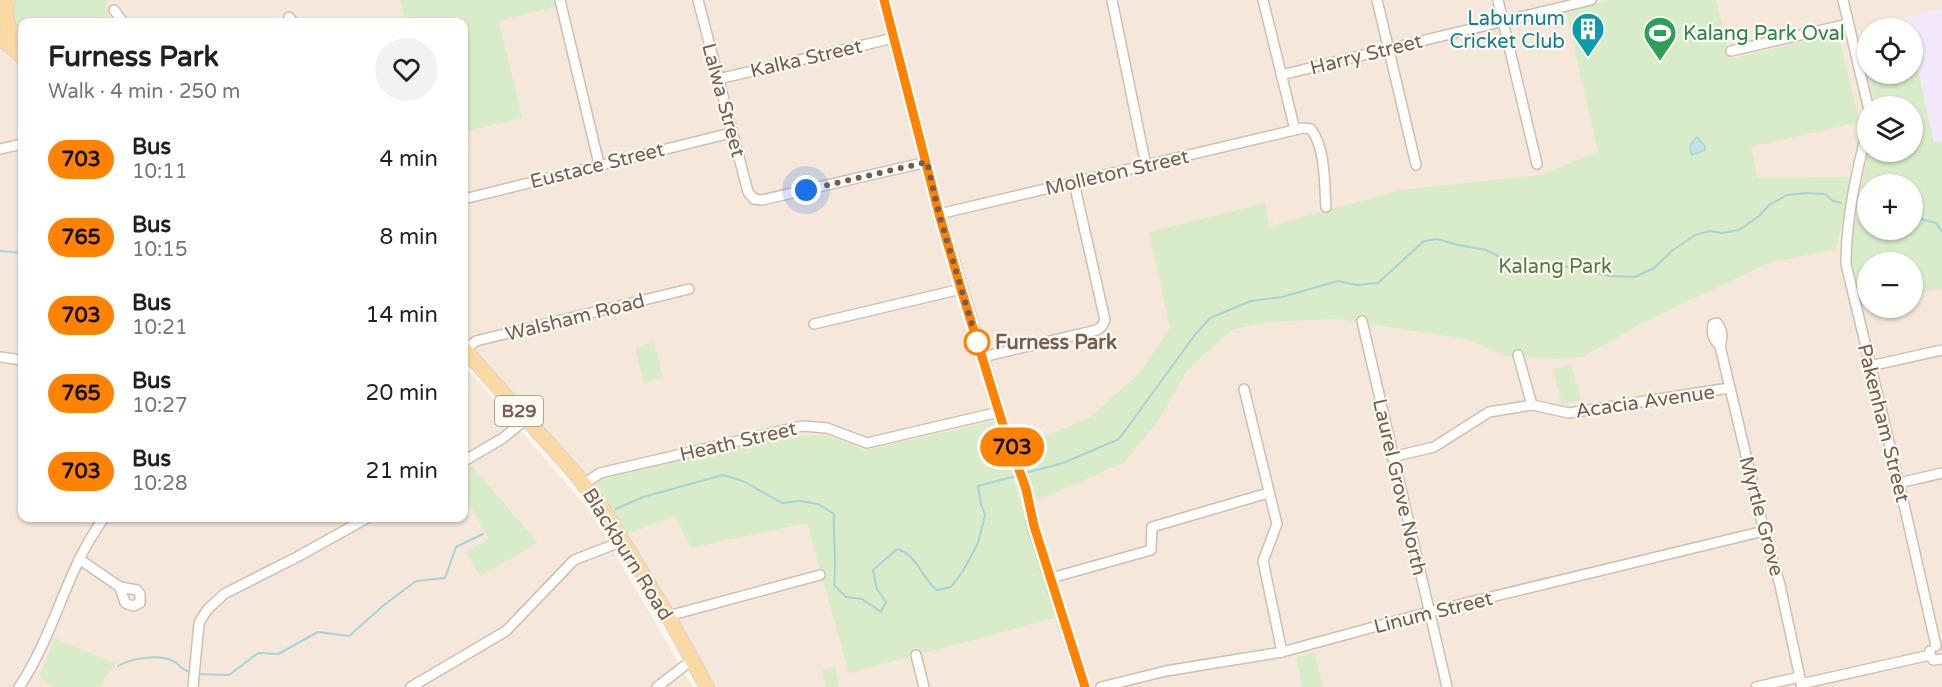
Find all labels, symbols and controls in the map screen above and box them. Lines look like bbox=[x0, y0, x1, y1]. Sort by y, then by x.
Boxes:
place label: Laburnum Cricket Club bbox=[1449, 7, 1565, 54]
building icon: Laburnum Cricket Club bbox=[1570, 11, 1606, 58]
sports icon: Kalang Park Oval bbox=[1642, 15, 1678, 62]
map controls bbox=[1857, 18, 1923, 318]
button: locate bbox=[1857, 18, 1923, 84]
place label: Kalang Park Oval bbox=[1683, 22, 1845, 46]
street label: Harry Street bbox=[1308, 29, 1425, 80]
street label: Kalka Street bbox=[748, 34, 865, 83]
button: heart bbox=[375, 38, 438, 101]
text: Furness Park bbox=[48, 40, 219, 74]
street label: Lalwa Street bbox=[696, 41, 750, 160]
text: Walk · 4 min · 250 m bbox=[48, 80, 240, 104]
button: layers bbox=[1857, 96, 1923, 162]
text: Bus bbox=[132, 134, 171, 160]
street label: Eustace Street bbox=[528, 138, 667, 194]
street label: Molleton Street bbox=[1043, 145, 1192, 201]
text: 4 min bbox=[379, 146, 438, 172]
text: 703 bbox=[61, 147, 101, 172]
text: 10:11 bbox=[132, 160, 187, 184]
button: + bbox=[1857, 174, 1923, 240]
your location bbox=[791, 175, 821, 205]
text: Bus bbox=[132, 212, 171, 238]
text: 8 min bbox=[379, 224, 438, 250]
text: 765 bbox=[61, 225, 101, 250]
text: 10:15 bbox=[132, 238, 187, 262]
button: − bbox=[1857, 252, 1923, 318]
park label: Kalang Park bbox=[1498, 255, 1612, 279]
street label: Walsham Road bbox=[503, 289, 647, 347]
text: Bus bbox=[132, 290, 171, 316]
text: 14 min bbox=[366, 302, 438, 328]
text: 703 bbox=[61, 303, 101, 328]
text: 10:21 bbox=[132, 316, 187, 340]
marker: Furness Park bbox=[964, 329, 990, 355]
place label: Furness Park bbox=[995, 331, 1117, 355]
street label: Pakenham Street bbox=[1852, 341, 1914, 505]
text: Bus bbox=[132, 368, 171, 394]
text: 20 min bbox=[366, 380, 438, 406]
street label: Acacia Avenue bbox=[1574, 380, 1716, 424]
text: 765 bbox=[61, 381, 101, 406]
text: 10:27 bbox=[132, 394, 187, 418]
road number: B29 bbox=[495, 396, 543, 426]
street label: Laurel Grove North bbox=[1367, 397, 1431, 578]
street label: Heath Street bbox=[677, 417, 799, 467]
line badge: 703 bbox=[978, 428, 1046, 466]
text: 703 bbox=[992, 435, 1032, 460]
text: Bus bbox=[132, 446, 171, 472]
street label: Myrtle Grove bbox=[1734, 454, 1789, 579]
text: 21 min bbox=[366, 458, 438, 484]
text: 703 bbox=[61, 459, 101, 484]
text: 10:28 bbox=[132, 472, 187, 496]
street label: Blackburn Road bbox=[577, 484, 677, 625]
street label: Linum Street bbox=[1371, 587, 1495, 639]

